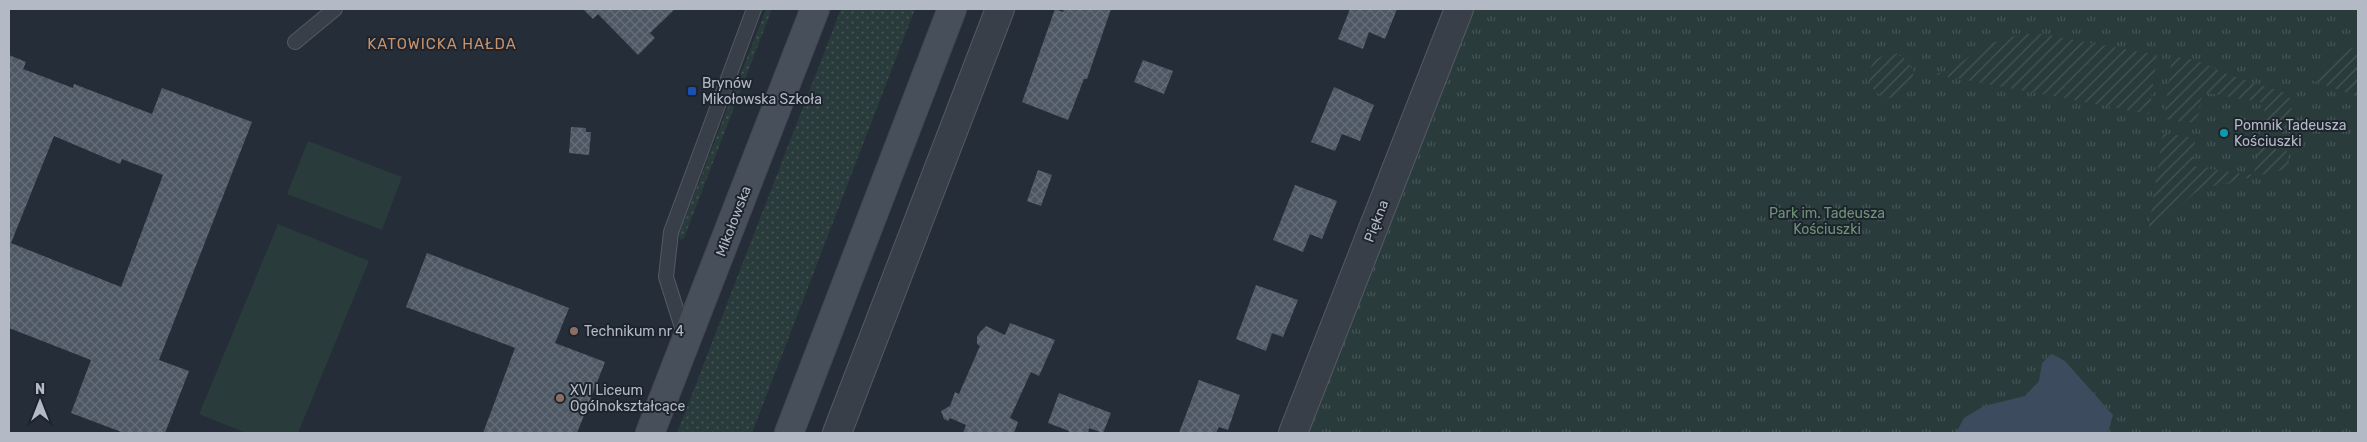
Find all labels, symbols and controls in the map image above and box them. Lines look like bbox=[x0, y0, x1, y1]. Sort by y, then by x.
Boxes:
district label: KATOWICKA HAŁDA bbox=[367, 35, 517, 53]
place label: Brynów Mikołowska Szkoła bbox=[702, 75, 822, 108]
marker: Brynów Mikołowska Szkoła bbox=[686, 85, 698, 97]
place label: Pomnik Tadeusza Kościuszki bbox=[2234, 117, 2347, 150]
marker: Pomnik Tadeusza Kościuszki bbox=[2218, 127, 2230, 139]
street label: Mikołowska bbox=[712, 184, 755, 259]
street label: Piękna bbox=[1361, 198, 1392, 245]
park label: Park im. Tadeusza Kościuszki bbox=[1769, 205, 1885, 238]
place label: Technikum nr 4 bbox=[584, 323, 684, 340]
marker: Technikum nr 4 bbox=[568, 325, 580, 337]
north arrow bbox=[15, 377, 65, 427]
text: N bbox=[35, 381, 45, 398]
place label: XVI Liceum Ogólnokształcące bbox=[570, 382, 685, 415]
marker: XVI Liceum Ogólnokształcące bbox=[554, 392, 566, 404]

